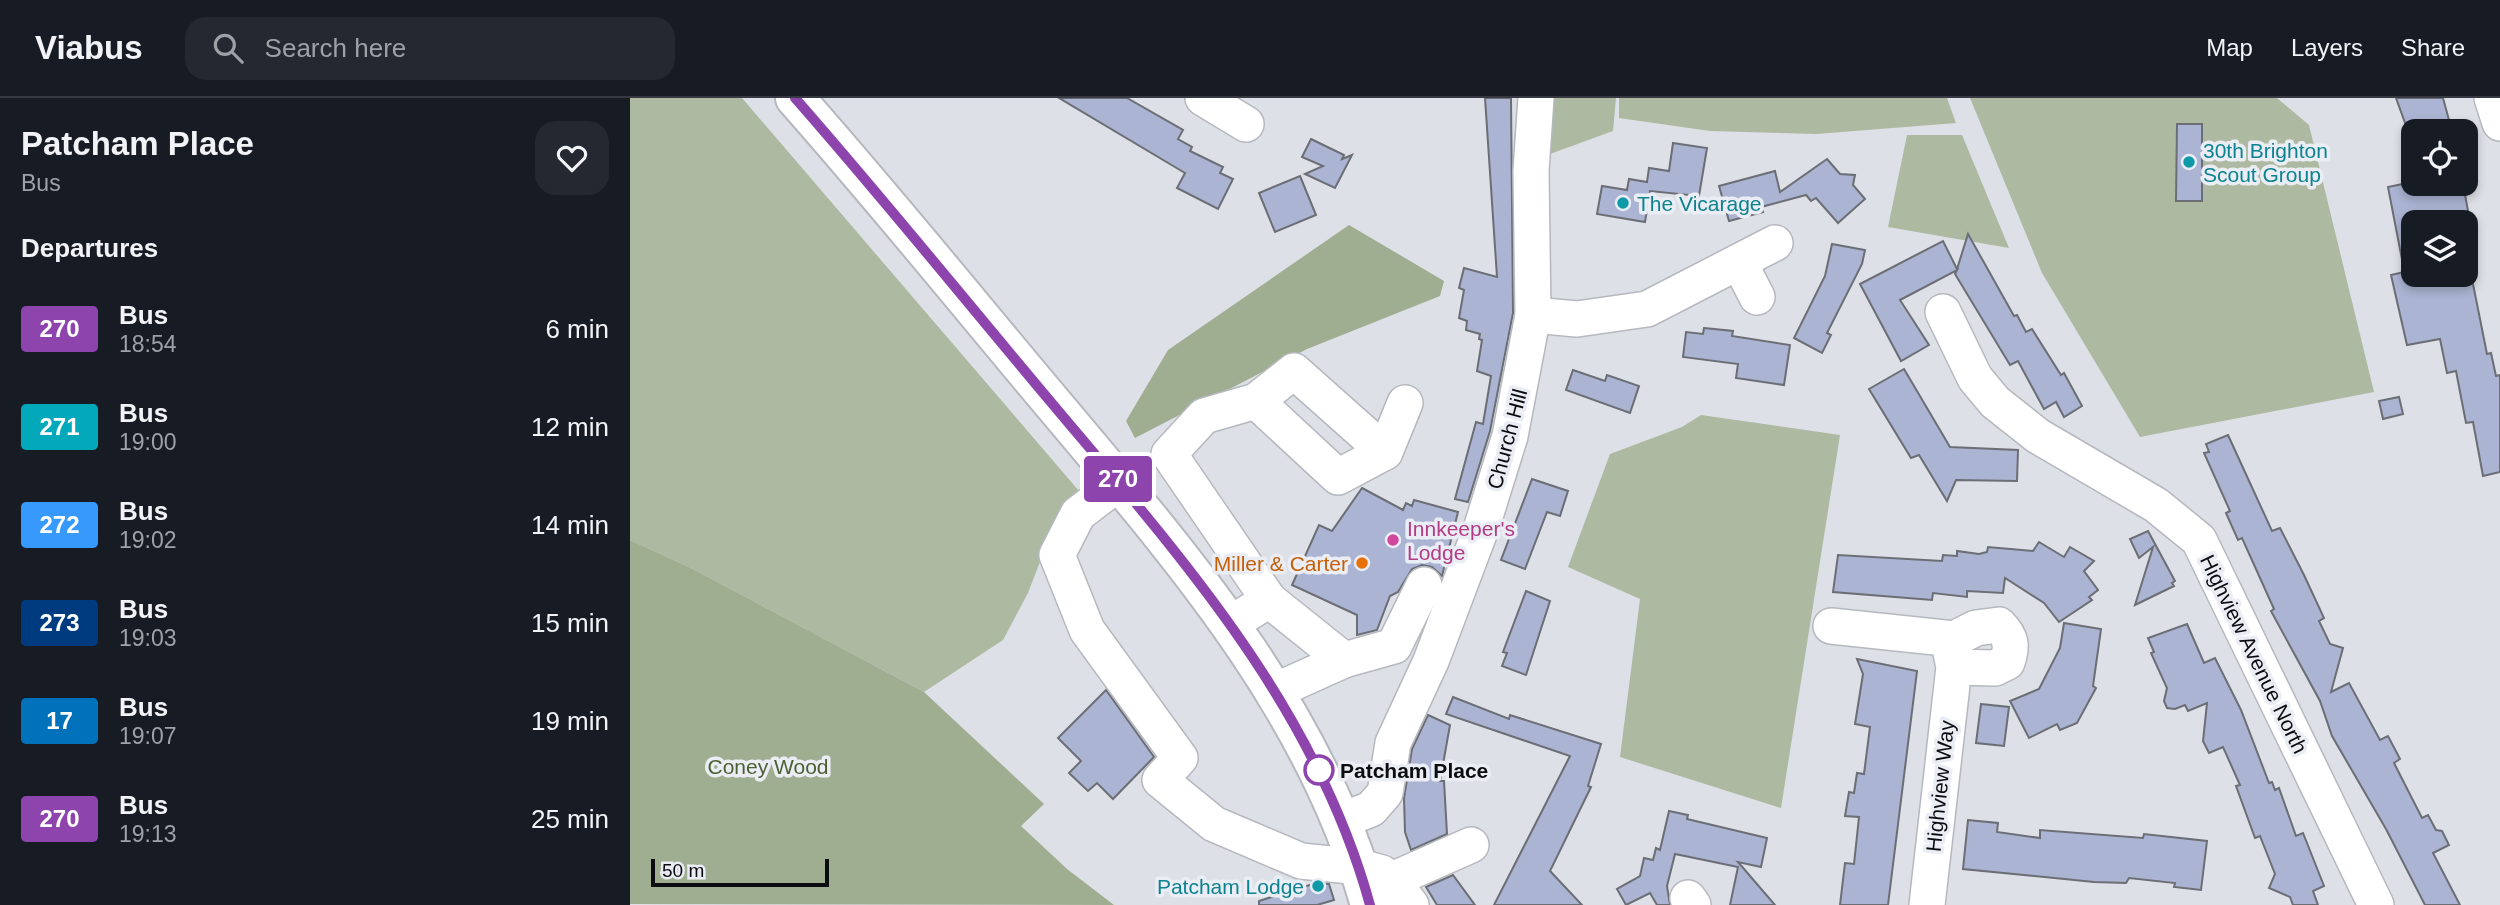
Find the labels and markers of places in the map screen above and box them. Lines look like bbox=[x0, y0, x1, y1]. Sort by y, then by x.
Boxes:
place label: 30th Brighton Scout Group bbox=[2203, 139, 2328, 186]
marker: 30th Brighton Scout Group bbox=[2181, 154, 2197, 170]
place label: The Vicarage bbox=[1637, 192, 1762, 215]
marker: The Vicarage bbox=[1615, 195, 1631, 211]
place label: Innkeeper's Lodge bbox=[1407, 517, 1515, 564]
marker: Innkeeper's Lodge bbox=[1385, 532, 1401, 548]
place label: Miller & Carter bbox=[1214, 552, 1348, 575]
marker: Miller & Carter bbox=[1354, 555, 1370, 571]
marker: Patcham Place bbox=[1304, 755, 1334, 785]
place label: Patcham Place bbox=[1340, 759, 1488, 782]
place label: Patcham Lodge bbox=[1157, 875, 1304, 898]
marker: Patcham Lodge bbox=[1310, 878, 1326, 894]

